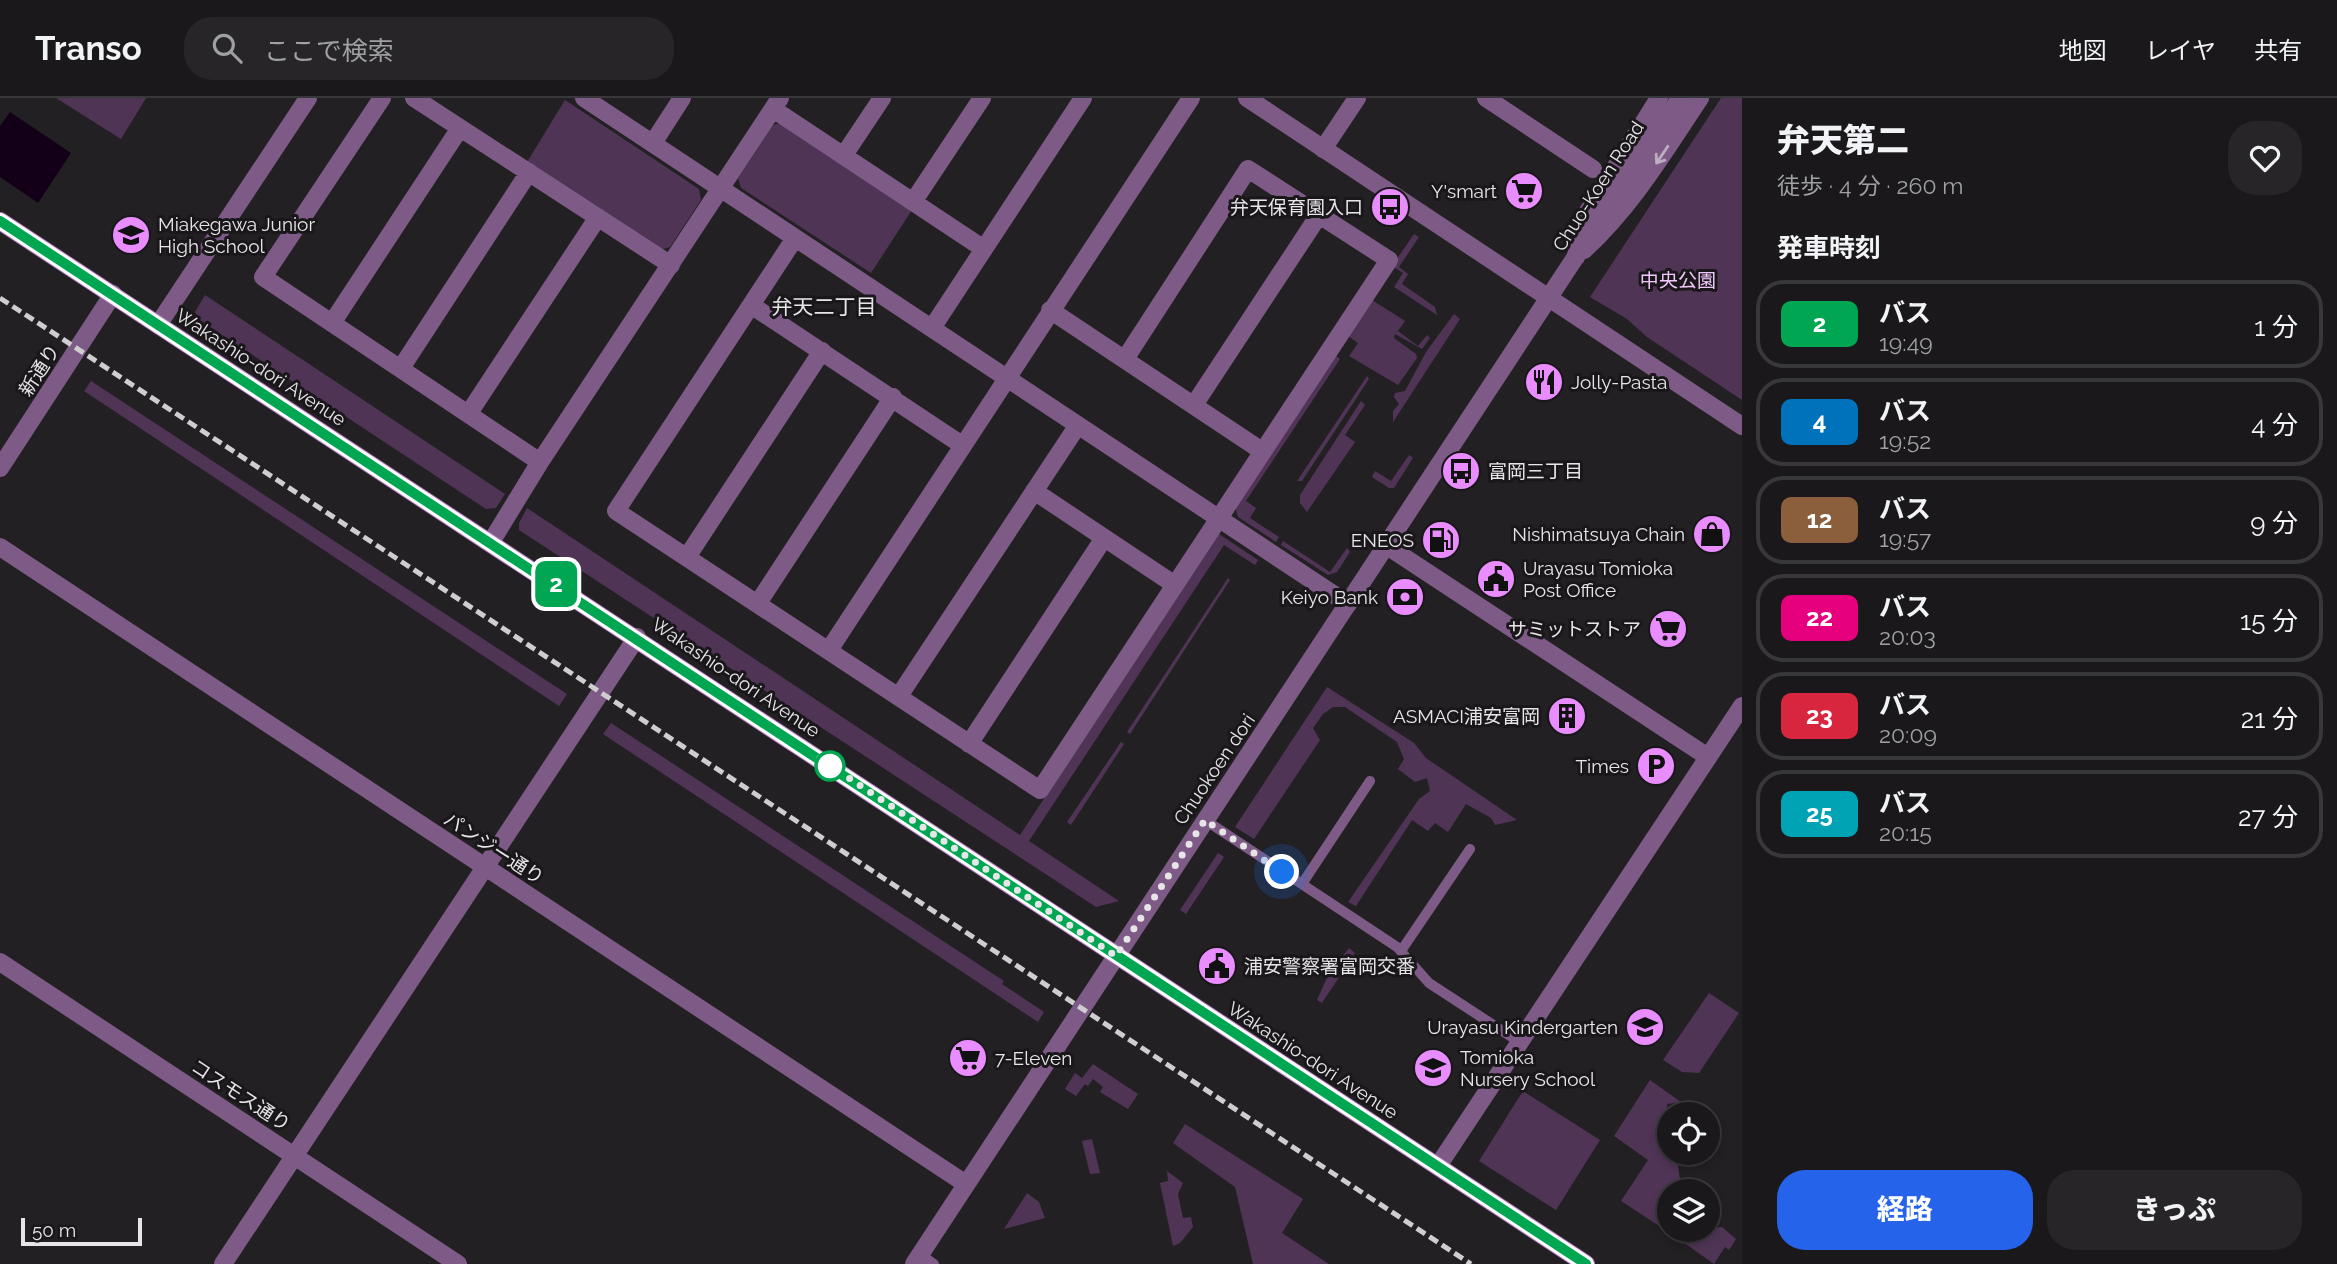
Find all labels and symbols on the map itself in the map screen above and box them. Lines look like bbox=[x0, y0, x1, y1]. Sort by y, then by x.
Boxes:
street label: Chuo-Koen Road bbox=[1548, 117, 1648, 255]
one-way arrow bbox=[1655, 145, 1670, 164]
supermarket icon: Y'smart bbox=[1503, 170, 1545, 212]
place label: Y'smart bbox=[1431, 180, 1498, 202]
bus stop icon: 弁天保育園入口 bbox=[1369, 186, 1411, 228]
place label: 弁天保育園入口 bbox=[1230, 196, 1363, 218]
place label: Miakegawa Junior High School bbox=[158, 213, 315, 257]
school or university icon: Miakegawa Junior High School bbox=[110, 214, 152, 256]
park label: 中央公園 bbox=[1640, 269, 1716, 291]
district label: 弁天二丁目 bbox=[772, 294, 877, 319]
street label: Wakashio-dori Avenue bbox=[172, 304, 350, 430]
street label: 新通り bbox=[14, 340, 64, 400]
restaurant icon: Jolly-Pasta bbox=[1523, 361, 1565, 403]
place label: Jolly-Pasta bbox=[1571, 371, 1667, 393]
bus stop icon: 富岡三丁目 bbox=[1440, 450, 1482, 492]
place label: 富岡三丁目 bbox=[1488, 460, 1583, 482]
shop icon: Nishimatsuya Chain bbox=[1691, 513, 1733, 555]
fuel station icon: ENEOS bbox=[1420, 519, 1462, 561]
place label: Nishimatsuya Chain bbox=[1512, 523, 1685, 545]
place label: ENEOS bbox=[1351, 529, 1414, 551]
place label: Urayasu Tomioka Post Office bbox=[1523, 557, 1673, 601]
public building icon: Urayasu Tomioka Post Office bbox=[1475, 558, 1517, 600]
line badge: 2 bbox=[533, 561, 579, 607]
bank icon: Keiyo Bank bbox=[1384, 576, 1426, 618]
place label: Keiyo Bank bbox=[1281, 586, 1378, 608]
supermarket icon: サミットストア bbox=[1647, 608, 1689, 650]
street label: Wakashio-dori Avenue bbox=[648, 612, 824, 742]
place label: サミットストア bbox=[1508, 618, 1641, 640]
building icon: ASMACI浦安富岡 bbox=[1546, 695, 1588, 737]
place label: ASMACI浦安富岡 bbox=[1393, 705, 1540, 727]
street label: Chuokoen dori bbox=[1169, 710, 1259, 828]
parking icon: Times bbox=[1635, 745, 1677, 787]
unlabelled marker bbox=[815, 751, 845, 781]
place label: Times bbox=[1575, 755, 1629, 777]
street label: パンジー通り bbox=[440, 807, 548, 889]
your location bbox=[1264, 854, 1299, 889]
public building icon: 浦安警察署富岡交番 bbox=[1196, 945, 1238, 987]
place label: 浦安警察署富岡交番 bbox=[1244, 955, 1415, 977]
street label: Wakashio-dori Avenue bbox=[1224, 997, 1402, 1123]
school or university icon: Urayasu Kindergarten bbox=[1624, 1006, 1666, 1048]
place label: Urayasu Kindergarten bbox=[1427, 1016, 1618, 1038]
supermarket icon: 7-Eleven bbox=[947, 1037, 989, 1079]
place label: Tomioka Nursery School bbox=[1460, 1046, 1596, 1090]
place label: 7-Eleven bbox=[995, 1047, 1072, 1069]
school or university icon: Tomioka Nursery School bbox=[1412, 1047, 1454, 1089]
street label: コスモス通り bbox=[187, 1055, 295, 1135]
scale bar bbox=[21, 1215, 142, 1247]

